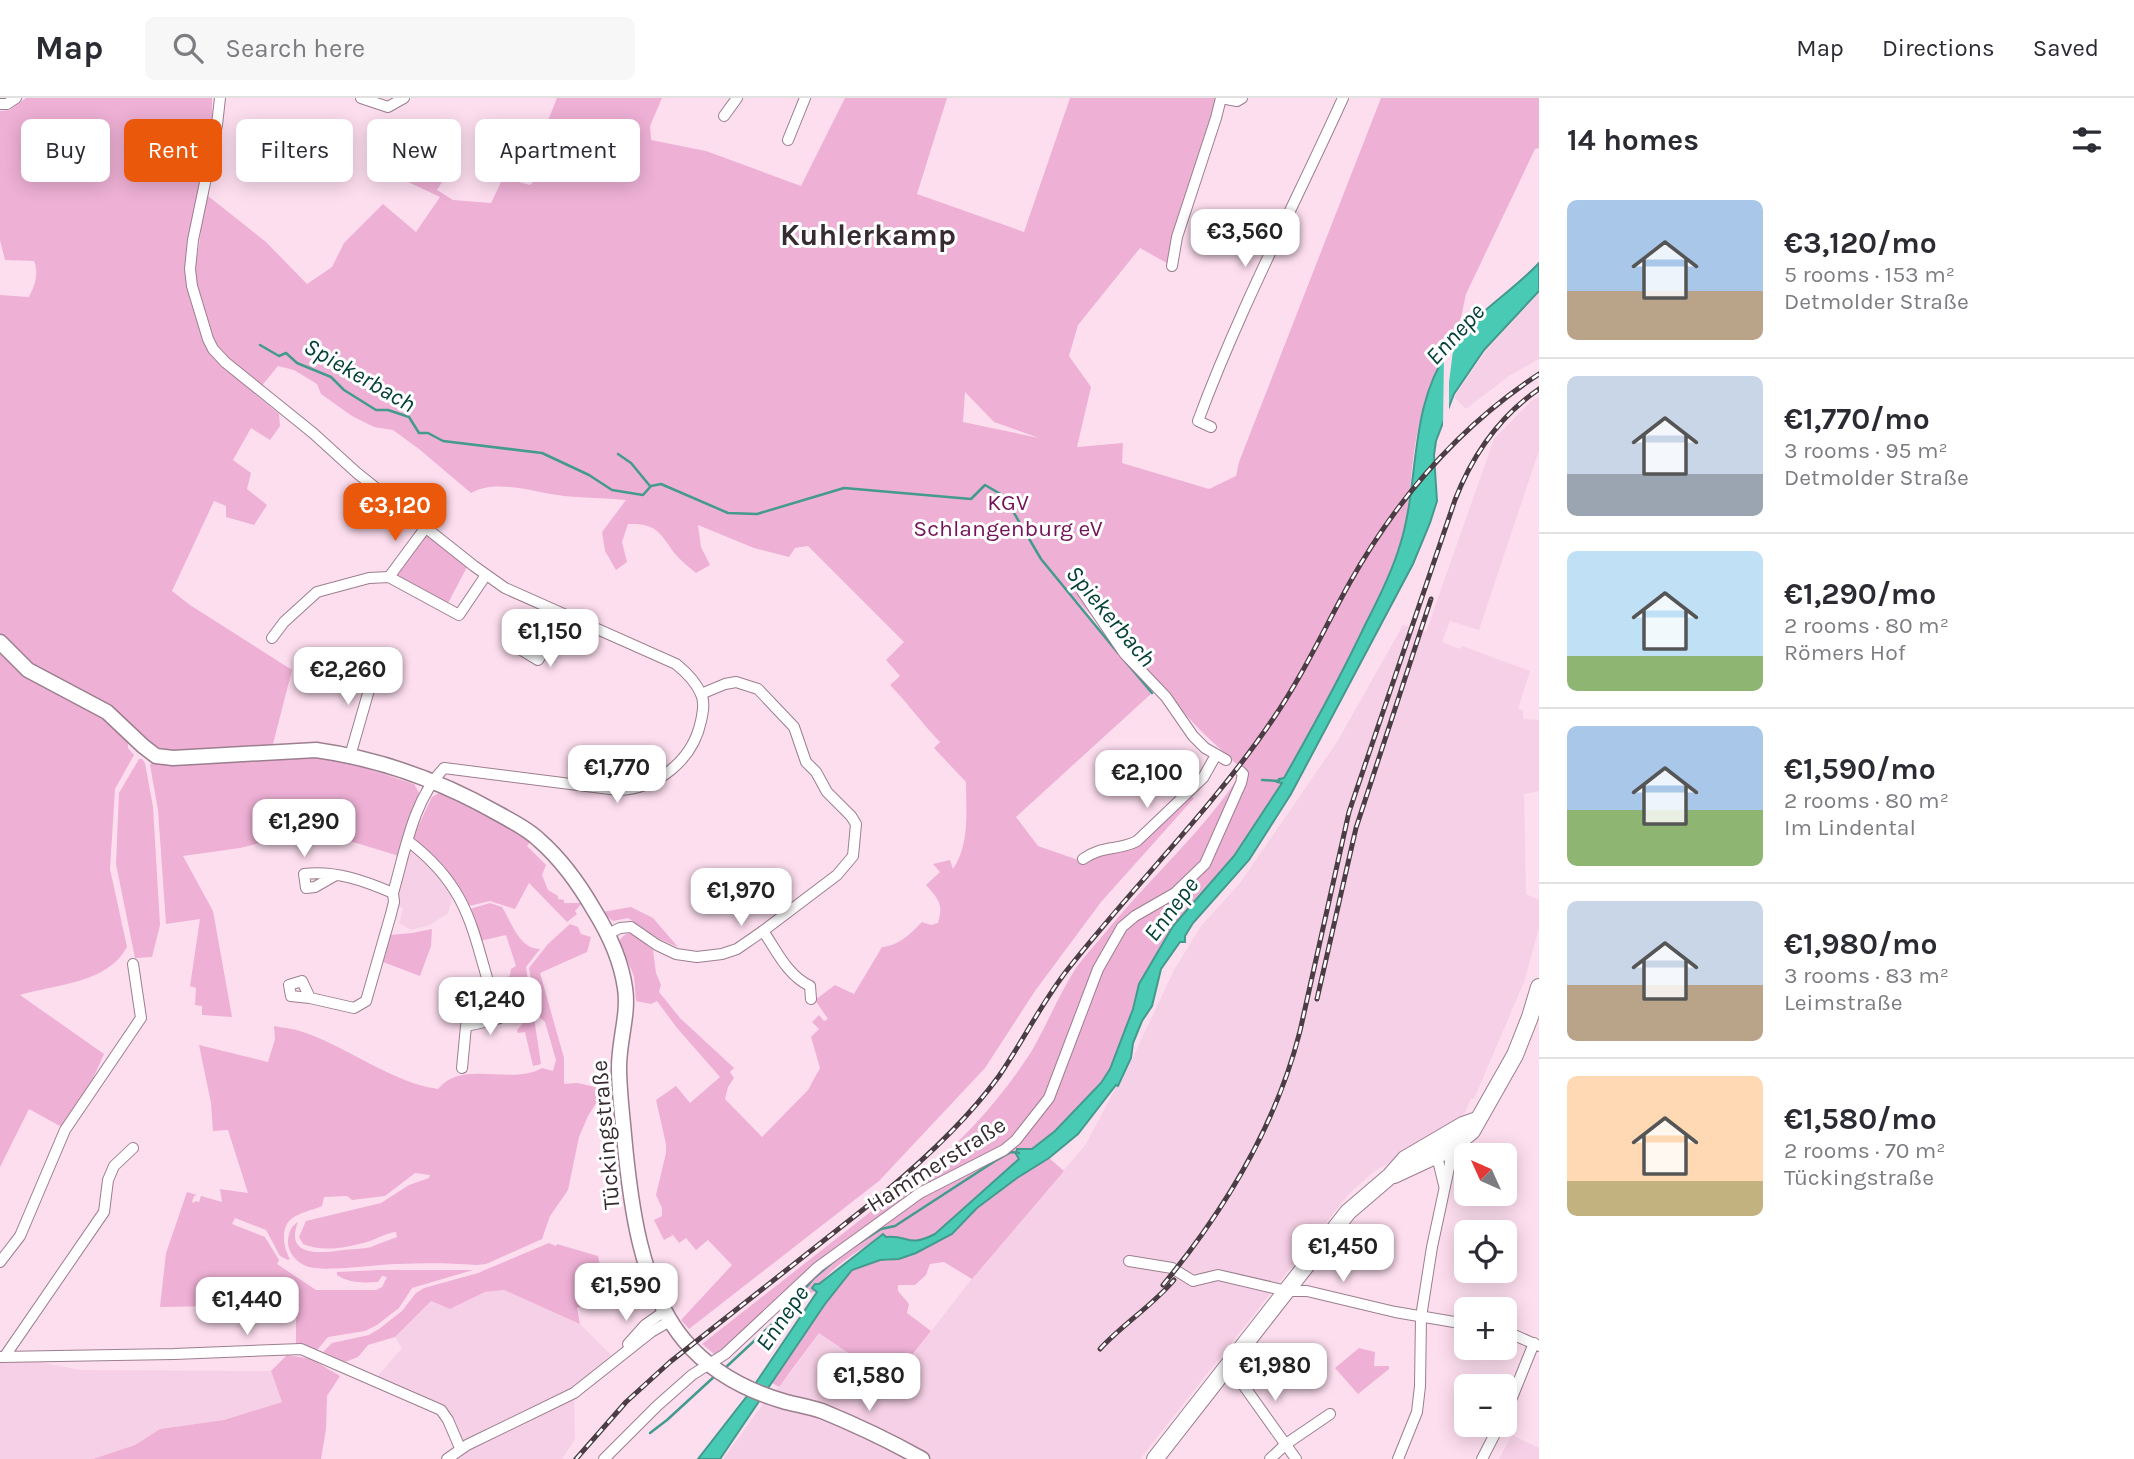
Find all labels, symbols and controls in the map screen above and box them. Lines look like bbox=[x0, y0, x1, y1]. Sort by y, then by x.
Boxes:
search box bbox=[145, 17, 635, 80]
text: Map bbox=[35, 29, 103, 67]
icon: search bbox=[169, 29, 207, 67]
text: Search here bbox=[225, 33, 365, 64]
text: Map bbox=[1796, 34, 1844, 62]
text: Directions bbox=[1882, 34, 1995, 62]
text: Saved bbox=[2033, 34, 2099, 62]
chip: Buy bbox=[21, 119, 110, 182]
chip: Rent bbox=[124, 119, 222, 182]
chip: Filters bbox=[236, 119, 353, 182]
chip: New bbox=[367, 119, 461, 182]
chip: Apartment bbox=[475, 119, 640, 182]
icon: filters bbox=[2068, 121, 2106, 159]
text: 14 homes bbox=[1567, 122, 1699, 158]
pin: €3,560 bbox=[1188, 209, 1302, 269]
district label: Kuhlerkamp bbox=[780, 217, 956, 253]
text: €3,560 bbox=[1207, 218, 1283, 245]
text: €3,120/mo bbox=[1784, 225, 1937, 261]
icon: home bbox=[1623, 228, 1707, 312]
text: 5 rooms · 153 m² bbox=[1784, 261, 1955, 288]
text: Detmolder Straße bbox=[1784, 288, 1969, 315]
water label: Ennepe bbox=[1420, 298, 1490, 370]
water label: Spiekerbach bbox=[299, 332, 421, 418]
text: €1,770/mo bbox=[1784, 401, 1930, 437]
icon: home bbox=[1623, 404, 1707, 488]
text: 3 rooms · 95 m² bbox=[1784, 437, 1948, 464]
text: Detmolder Straße bbox=[1784, 464, 1969, 491]
pin: €3,120 bbox=[338, 484, 452, 543]
park label: KGV Schlangenburg eV bbox=[913, 489, 1103, 542]
text: €3,120 bbox=[359, 492, 431, 519]
water label: Spiekerbach bbox=[1060, 560, 1162, 672]
text: €1,290/mo bbox=[1784, 576, 1936, 612]
icon: home bbox=[1623, 579, 1707, 663]
pin: €1,150 bbox=[493, 610, 607, 669]
text: 2 rooms · 80 m² bbox=[1784, 612, 1949, 639]
text: €1,150 bbox=[518, 618, 582, 645]
text: Römers Hof bbox=[1784, 639, 1906, 666]
pin: €2,260 bbox=[291, 648, 405, 707]
text: €2,260 bbox=[310, 656, 386, 683]
pin: €1,770 bbox=[560, 746, 674, 805]
pin: €2,100 bbox=[1090, 750, 1204, 810]
text: €1,590/mo bbox=[1784, 751, 1936, 787]
text: €1,770 bbox=[584, 754, 650, 781]
icon: home bbox=[1623, 754, 1707, 838]
text: €2,100 bbox=[1111, 759, 1183, 786]
text: 2 rooms · 80 m² bbox=[1784, 787, 1949, 814]
pin: €1,290 bbox=[247, 800, 361, 859]
text: €1,290 bbox=[268, 808, 340, 835]
text: Im Lindental bbox=[1784, 814, 1916, 841]
pin: €1,970 bbox=[684, 868, 798, 928]
water label: Ennepe bbox=[1138, 871, 1204, 947]
text: €1,970 bbox=[707, 877, 775, 904]
text: €1,980/mo bbox=[1784, 926, 1938, 962]
icon: home bbox=[1623, 929, 1707, 1013]
text: 3 rooms · 83 m² bbox=[1784, 962, 1949, 989]
pin: €1,240 bbox=[433, 978, 547, 1037]
text: €1,240 bbox=[455, 986, 525, 1013]
text: Leimstraße bbox=[1784, 989, 1903, 1016]
street label: Tückingstraße bbox=[586, 1059, 625, 1211]
text: €1,580/mo bbox=[1784, 1101, 1937, 1137]
icon: home bbox=[1623, 1104, 1707, 1188]
street label: Hammerstraße bbox=[862, 1111, 1011, 1218]
text: 2 rooms · 70 m² bbox=[1784, 1137, 1946, 1164]
north arrow bbox=[1454, 1143, 1517, 1206]
map controls bbox=[1454, 1143, 1517, 1437]
text: Tückingstraße bbox=[1784, 1164, 1934, 1191]
button: locate bbox=[1454, 1220, 1517, 1283]
pin: €1,450 bbox=[1286, 1224, 1400, 1284]
text: €1,450 bbox=[1308, 1233, 1378, 1260]
pin: €1,590 bbox=[569, 1264, 683, 1323]
text: €1,590 bbox=[591, 1272, 661, 1299]
pin: €1,440 bbox=[190, 1278, 304, 1337]
water label: Ennepe bbox=[750, 1280, 814, 1356]
text: €1,440 bbox=[212, 1286, 282, 1313]
button: + bbox=[1454, 1297, 1517, 1360]
pin: €1,980 bbox=[1218, 1344, 1332, 1403]
text: €1,980 bbox=[1239, 1352, 1311, 1379]
pin: €1,580 bbox=[812, 1354, 926, 1413]
text: €1,580 bbox=[833, 1362, 905, 1389]
button: − bbox=[1454, 1374, 1517, 1437]

